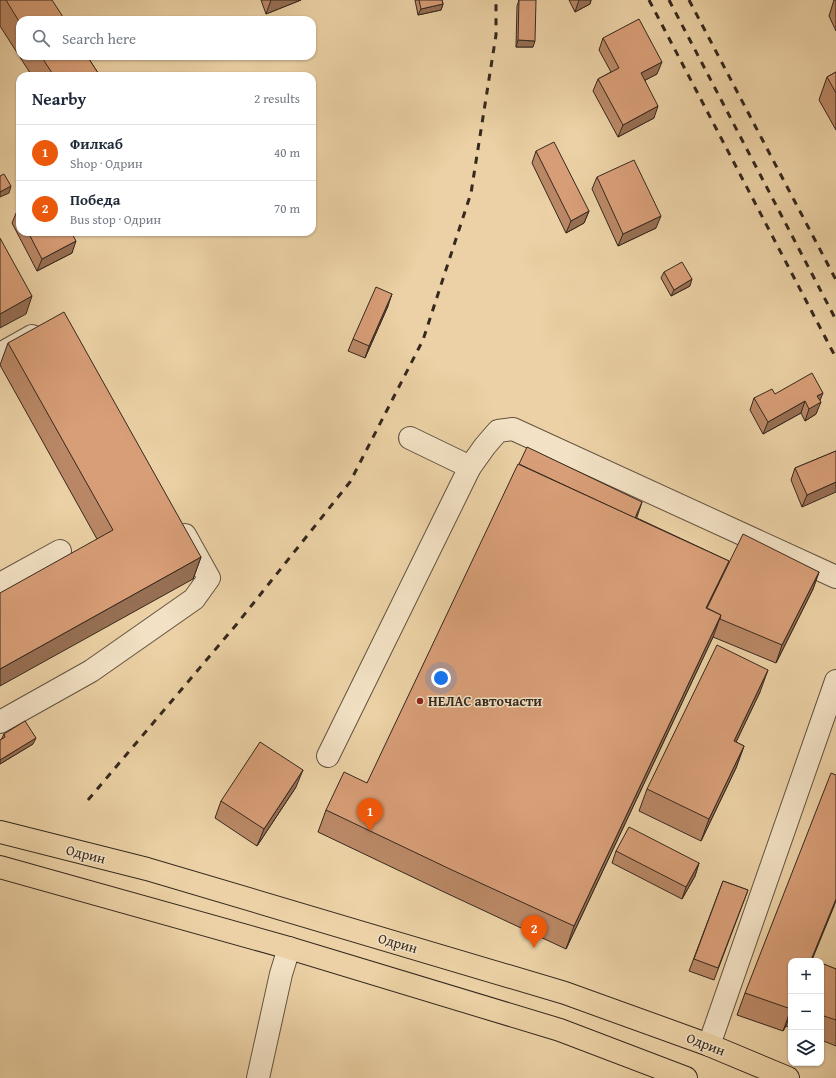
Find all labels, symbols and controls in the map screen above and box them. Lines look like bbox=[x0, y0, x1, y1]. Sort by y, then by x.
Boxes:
search box bbox=[16, 16, 316, 60]
icon: search bbox=[30, 27, 52, 49]
text: Search here bbox=[62, 28, 136, 49]
text: Nearby bbox=[32, 86, 86, 111]
text: 2 results bbox=[254, 89, 300, 108]
text: Филкаб bbox=[70, 133, 123, 154]
text: 1 bbox=[42, 143, 48, 162]
text: 40 m bbox=[274, 143, 300, 162]
text: Shop · Одрин bbox=[70, 154, 142, 173]
text: Победа bbox=[70, 189, 121, 210]
text: 2 bbox=[42, 199, 48, 218]
text: 70 m bbox=[274, 199, 300, 218]
text: Bus stop · Одрин bbox=[70, 210, 161, 229]
your location bbox=[431, 668, 451, 688]
place label: НЕЛАС авточасти bbox=[428, 691, 542, 711]
marker: НЕЛАС авточасти bbox=[415, 696, 425, 706]
pin: 1 bbox=[357, 798, 383, 831]
street label: Одрин bbox=[64, 839, 108, 869]
pin: 2 bbox=[521, 915, 547, 948]
street label: Одрин bbox=[376, 928, 420, 958]
map controls bbox=[788, 958, 824, 1066]
button: + bbox=[788, 958, 824, 994]
button: − bbox=[788, 994, 824, 1030]
street label: Одрин bbox=[684, 1027, 728, 1061]
button: layers bbox=[788, 1030, 824, 1066]

